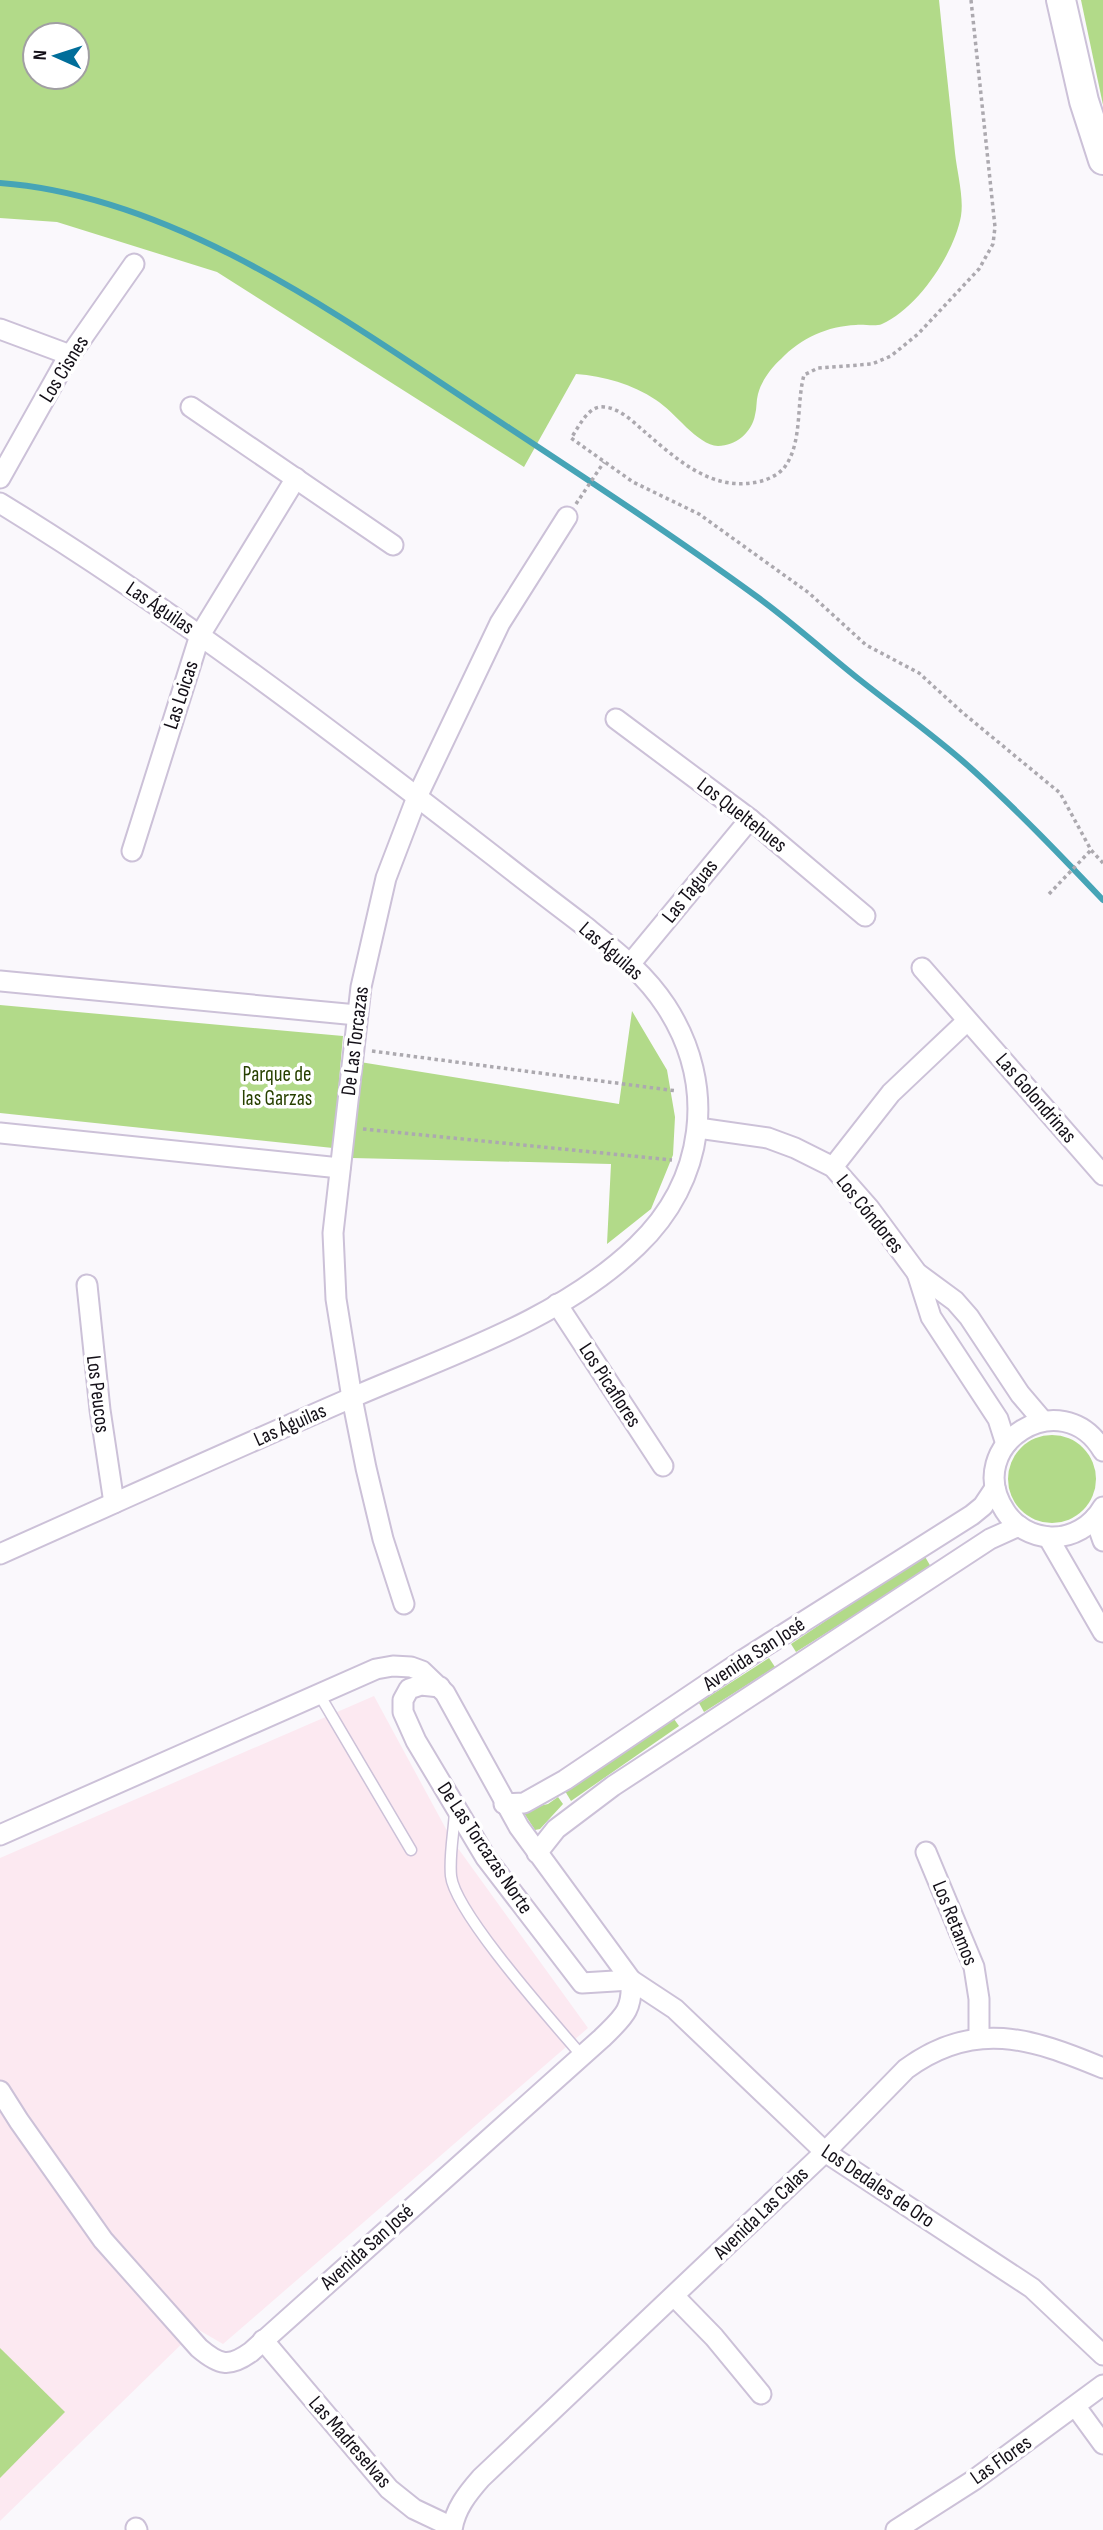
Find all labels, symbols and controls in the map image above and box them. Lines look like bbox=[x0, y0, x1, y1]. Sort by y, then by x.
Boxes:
north arrow bbox=[21, 21, 91, 91]
text: N bbox=[29, 50, 52, 61]
street label: Los Cisnes bbox=[34, 331, 94, 407]
street label: Las Águilas bbox=[121, 576, 199, 640]
street label: Las Loicas bbox=[158, 658, 204, 732]
street label: Los Queltehues bbox=[692, 772, 792, 858]
street label: Las Taguas bbox=[657, 854, 723, 928]
street label: Las Águilas bbox=[574, 916, 648, 986]
street label: De Las Torcazas bbox=[336, 985, 374, 1097]
street label: Las Golondrinas bbox=[990, 1048, 1082, 1148]
park label: Parque de las Garzas bbox=[242, 1062, 312, 1111]
street label: Los Cóndores bbox=[831, 1170, 909, 1258]
street label: Los Picaflores bbox=[573, 1338, 647, 1432]
street label: Los Peucos bbox=[81, 1354, 115, 1434]
street label: Las Águilas bbox=[250, 1398, 330, 1452]
street label: Avenida San José bbox=[697, 1612, 810, 1697]
street label: De Las Torcazas Norte bbox=[432, 1777, 538, 1919]
street label: Los Retamos bbox=[927, 1877, 983, 1969]
street label: Los Dedales de Oro bbox=[817, 2139, 939, 2233]
street label: Avenida Las Calas bbox=[708, 2161, 814, 2265]
street label: Avenida San José bbox=[315, 2199, 419, 2296]
street label: Las Madreselvas bbox=[303, 2391, 397, 2493]
street label: Las Flores bbox=[966, 2430, 1036, 2490]

